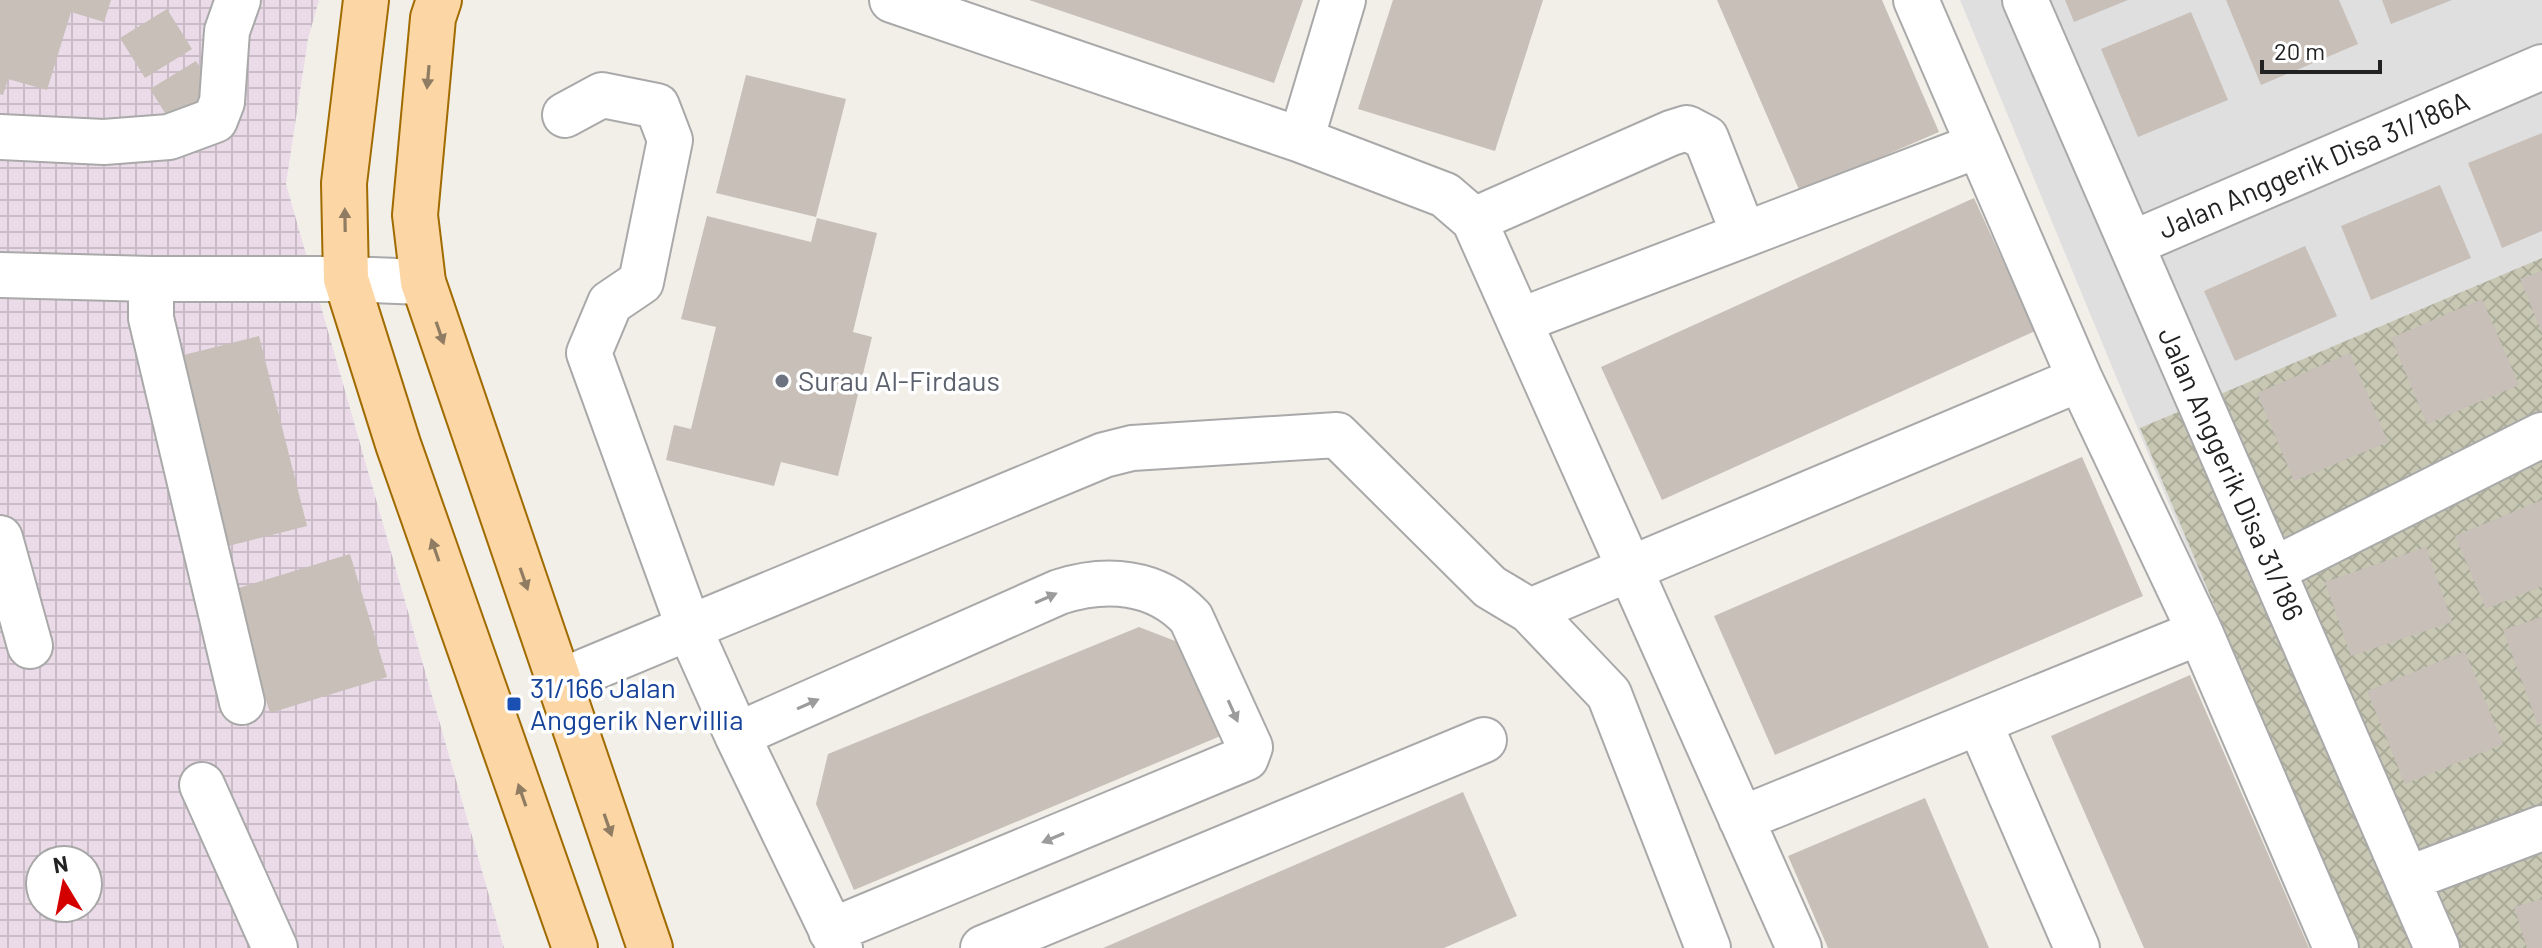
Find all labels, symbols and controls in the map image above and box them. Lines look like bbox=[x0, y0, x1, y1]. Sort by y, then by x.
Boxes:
scale bar bbox=[2262, 24, 2380, 74]
text: 20 m bbox=[2274, 36, 2325, 65]
one-way arrow bbox=[421, 65, 434, 90]
street label: Jalan Anggerik Disa 31/186A bbox=[2153, 83, 2474, 245]
one-way arrow bbox=[339, 207, 351, 232]
one-way arrow bbox=[435, 321, 447, 345]
street label: Jalan Anggerik Disa 31/186 bbox=[2152, 322, 2312, 626]
place label: Surau Al-Firdaus bbox=[798, 363, 1000, 397]
marker: Surau Al-Firdaus bbox=[773, 372, 791, 390]
one-way arrow bbox=[429, 538, 441, 562]
one-way arrow bbox=[519, 567, 531, 591]
one-way arrow bbox=[1034, 591, 1058, 605]
place label: 31/166 Jalan Anggerik Nervillia bbox=[530, 670, 744, 736]
marker: 31/166 Jalan Anggerik Nervillia bbox=[505, 695, 523, 713]
one-way arrow bbox=[797, 697, 820, 710]
one-way arrow bbox=[1226, 699, 1240, 723]
one-way arrow bbox=[515, 783, 527, 807]
one-way arrow bbox=[603, 813, 615, 837]
one-way arrow bbox=[1041, 832, 1065, 845]
north arrow bbox=[24, 844, 104, 924]
text: N bbox=[51, 849, 70, 877]

